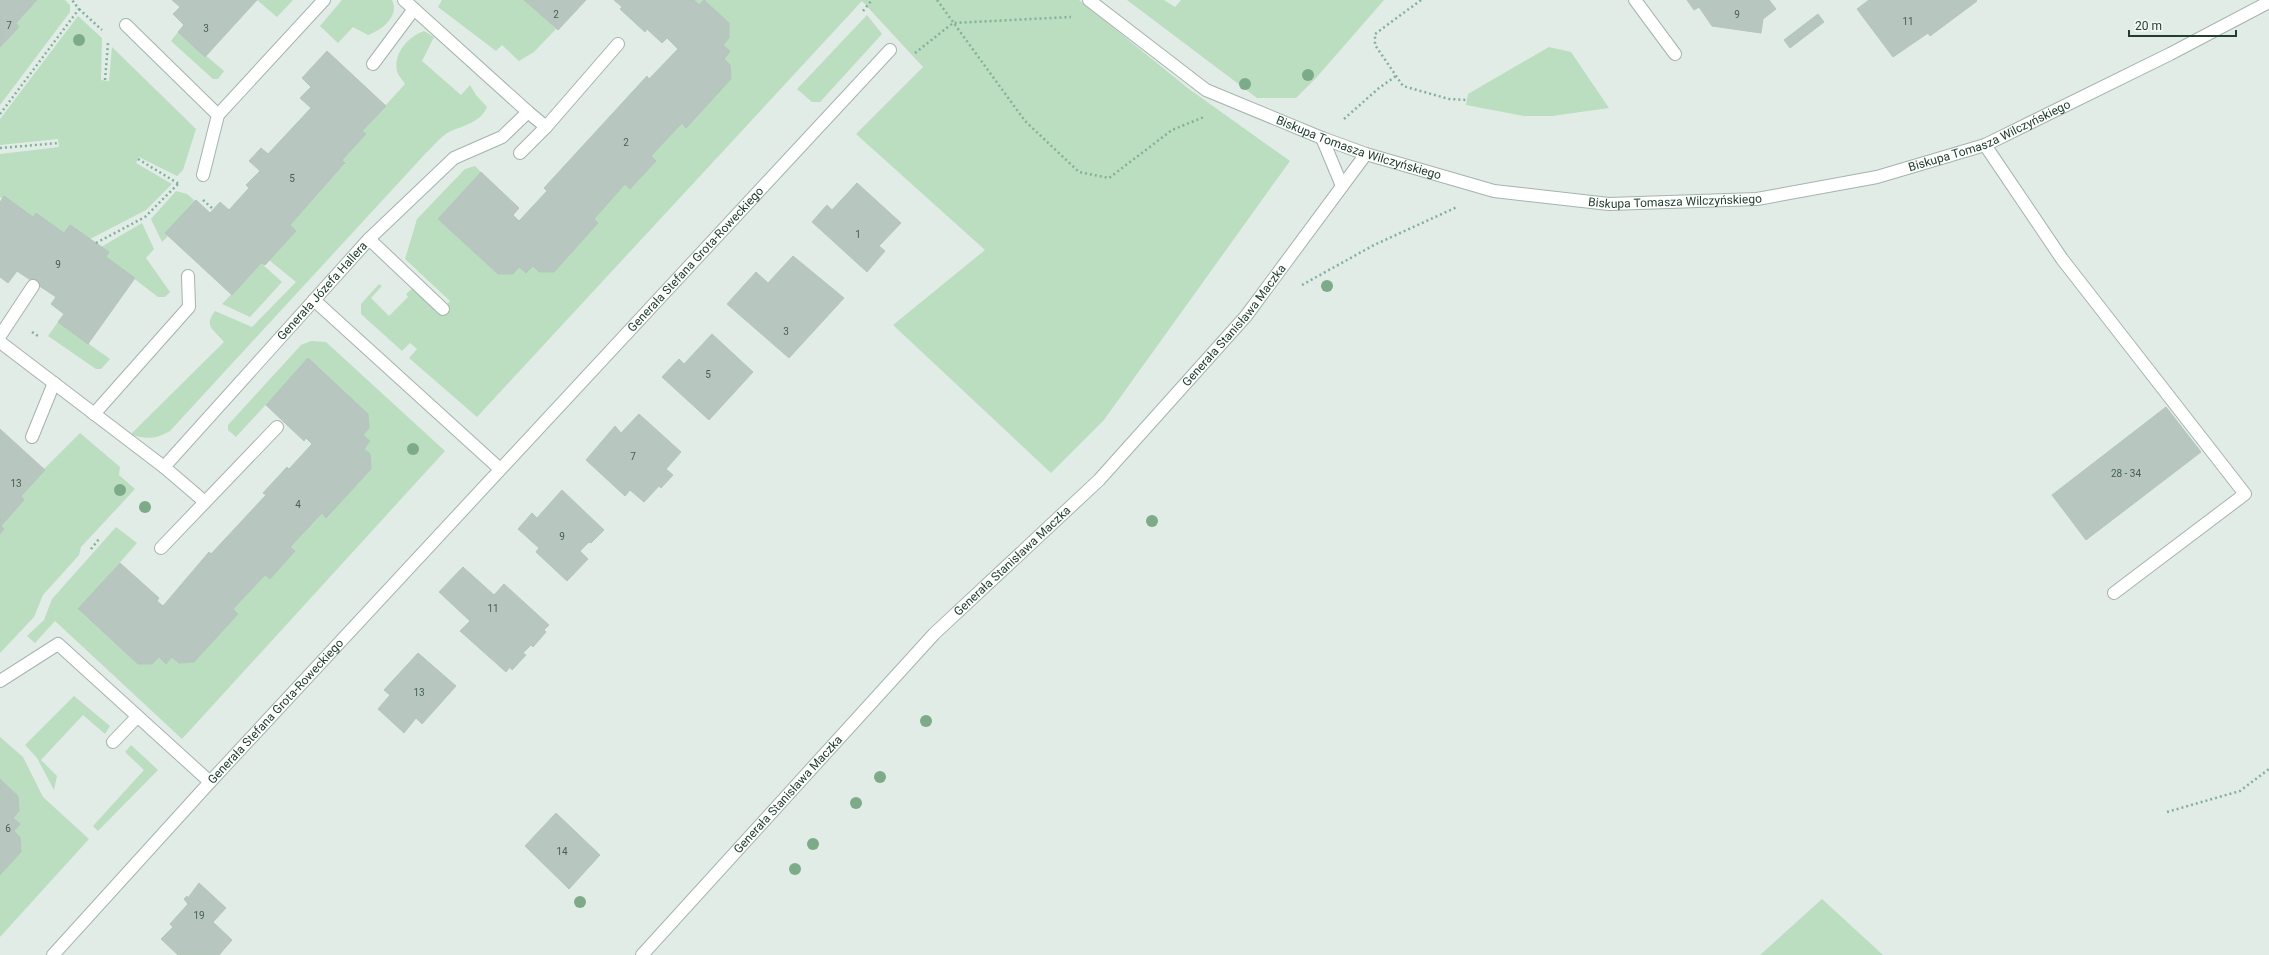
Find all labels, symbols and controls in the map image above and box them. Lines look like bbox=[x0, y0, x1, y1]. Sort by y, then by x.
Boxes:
house number: 2 bbox=[553, 9, 559, 20]
house number: 9 bbox=[1734, 9, 1740, 20]
scale bar bbox=[2129, 12, 2236, 38]
house number: 11 bbox=[1902, 16, 1914, 27]
text: 20 m bbox=[2135, 19, 2162, 33]
house number: 7 bbox=[6, 20, 12, 31]
house number: 3 bbox=[203, 23, 209, 34]
street label: Biskupa Tomasza Wilczyńskiego bbox=[1907, 97, 2073, 174]
street label: Biskupa Tomasza Wilczyńskiego bbox=[1274, 113, 1443, 182]
house number: 2 bbox=[623, 137, 629, 148]
house number: 5 bbox=[289, 173, 295, 184]
street label: Generała Stefana Grota-Roweckiego bbox=[625, 184, 766, 335]
street label: Biskupa Tomasza Wilczyńskiego bbox=[1588, 191, 1763, 211]
house number: 1 bbox=[855, 229, 861, 240]
street label: Generała Józefa Hallera bbox=[274, 239, 370, 343]
house number: 9 bbox=[55, 259, 61, 270]
street label: Generała Stanisława Maczka bbox=[1179, 262, 1289, 389]
house number: 3 bbox=[783, 326, 789, 337]
house number: 5 bbox=[705, 369, 711, 380]
house number: 7 bbox=[630, 451, 636, 462]
house number: 28 - 34 bbox=[2111, 468, 2141, 479]
house number: 13 bbox=[10, 478, 22, 489]
house number: 4 bbox=[295, 499, 301, 510]
street label: Generała Stanisława Maczka bbox=[951, 503, 1073, 619]
house number: 9 bbox=[559, 531, 565, 542]
house number: 11 bbox=[487, 603, 499, 614]
street label: Generała Stefana Grota-Roweckiego bbox=[205, 636, 346, 787]
house number: 13 bbox=[413, 687, 425, 698]
street label: Generała Stanisława Maczka bbox=[731, 733, 845, 856]
house number: 6 bbox=[5, 823, 11, 834]
house number: 14 bbox=[556, 846, 568, 857]
house number: 19 bbox=[193, 910, 205, 921]

